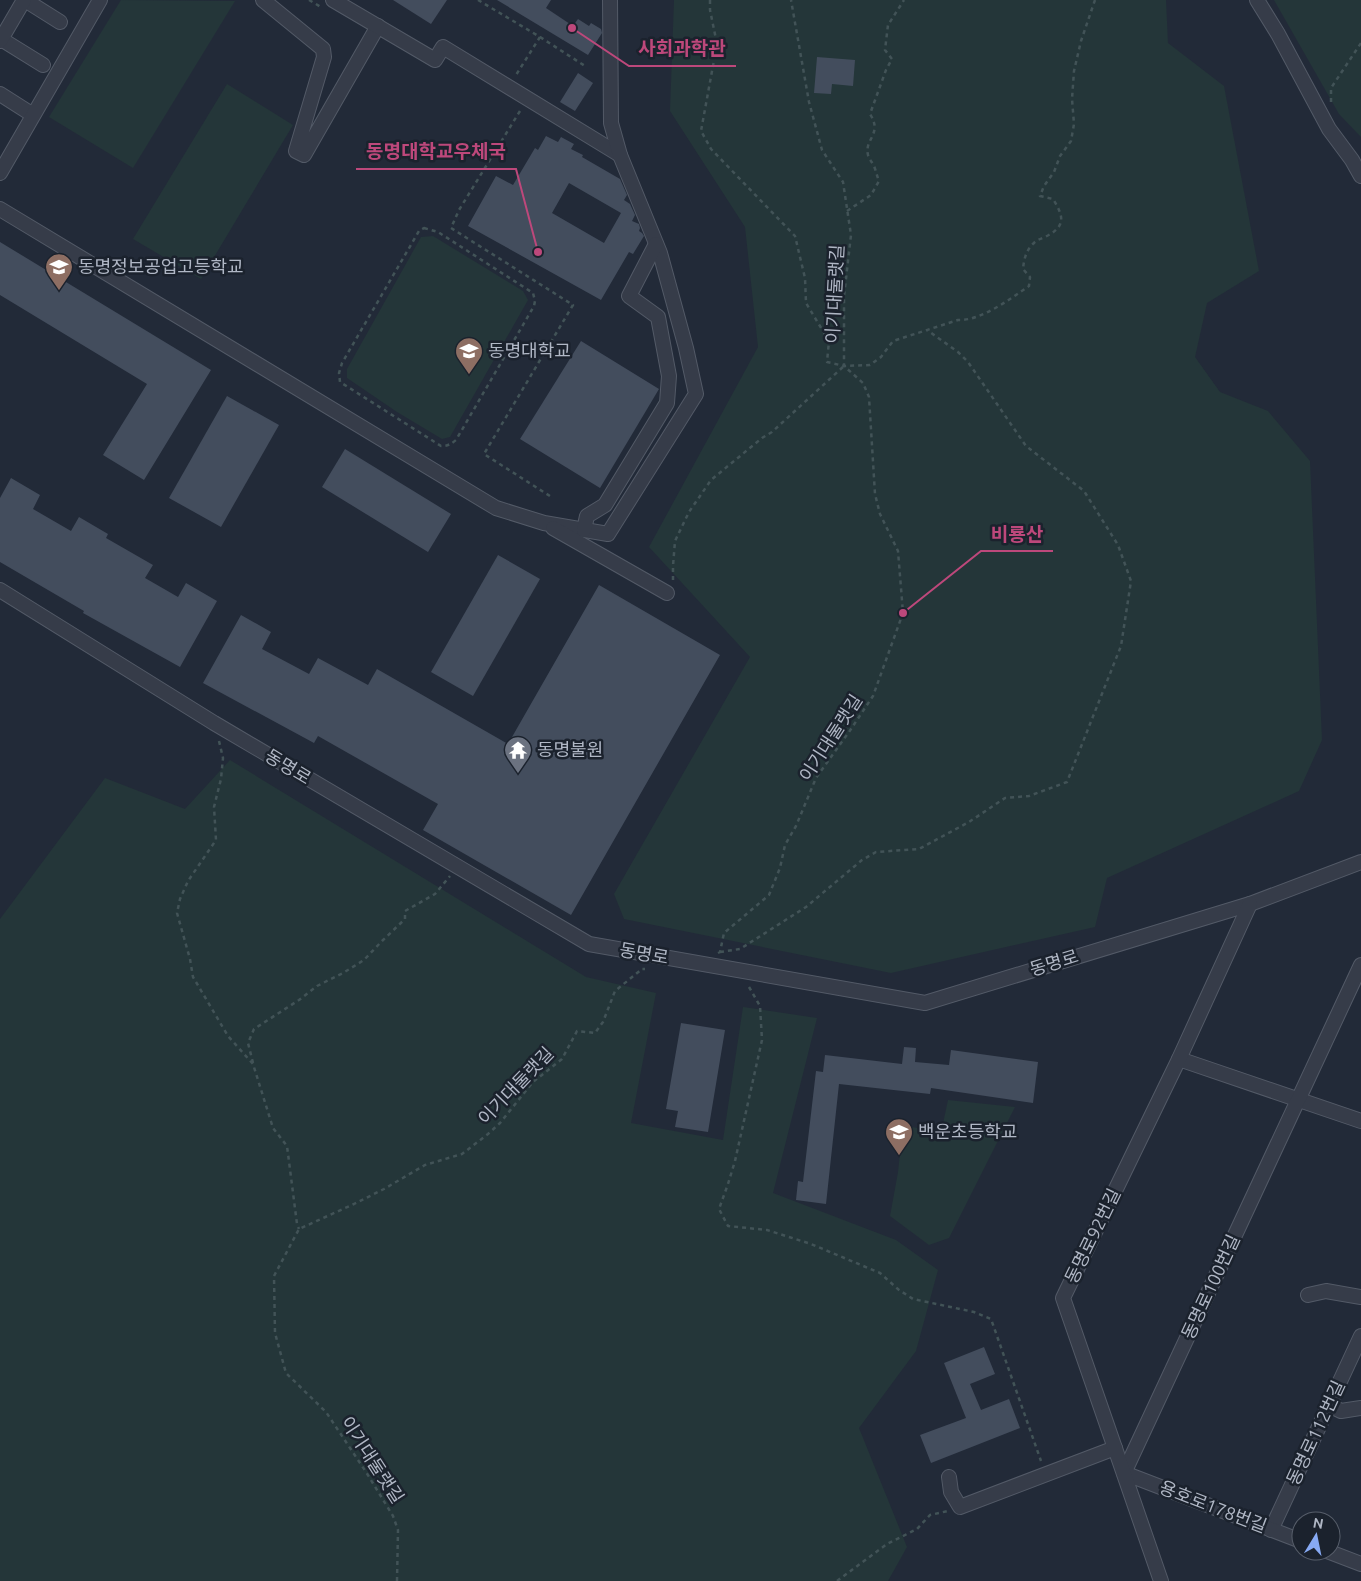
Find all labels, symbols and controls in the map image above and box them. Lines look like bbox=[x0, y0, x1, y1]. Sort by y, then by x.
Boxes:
callout: 사회과학관 bbox=[629, 32, 736, 66]
text: 사회과학관 bbox=[638, 37, 726, 59]
callout: 동명대학교우체국 bbox=[356, 135, 516, 169]
text: 동명대학교우체국 bbox=[366, 140, 506, 162]
street label: 이기대둘랫길 bbox=[821, 244, 847, 344]
school or university icon: 동명정보공업고등학교 bbox=[44, 252, 74, 291]
place label: 동명정보공업고등학교 bbox=[78, 256, 244, 276]
school or university icon: 동명대학교 bbox=[454, 336, 484, 375]
place label: 동명대학교 bbox=[488, 340, 571, 360]
callout: 비룡산 bbox=[981, 517, 1053, 551]
text: 비룡산 bbox=[991, 523, 1044, 545]
street label: 이기대둘랫길 bbox=[795, 690, 866, 785]
temple icon: 동명불원 bbox=[503, 735, 533, 774]
place label: 동명불원 bbox=[537, 739, 603, 759]
street label: 동명로 bbox=[262, 745, 315, 788]
street label: 동명로 bbox=[618, 939, 670, 967]
street label: 동명로 bbox=[1027, 945, 1080, 979]
street label: 이기대둘랫길 bbox=[474, 1043, 557, 1128]
school or university icon: 백운초등학교 bbox=[884, 1117, 914, 1156]
place label: 백운초등학교 bbox=[918, 1121, 1017, 1141]
street label: 동명로92번길 bbox=[1061, 1185, 1124, 1286]
street label: 동명로100번길 bbox=[1177, 1231, 1243, 1342]
street label: 동명로112번길 bbox=[1282, 1377, 1348, 1488]
street label: 이기대둘랫길 bbox=[337, 1412, 408, 1507]
street label: 용호로178번길 bbox=[1157, 1476, 1270, 1536]
north arrow bbox=[1291, 1511, 1341, 1561]
text: N bbox=[1312, 1514, 1325, 1532]

